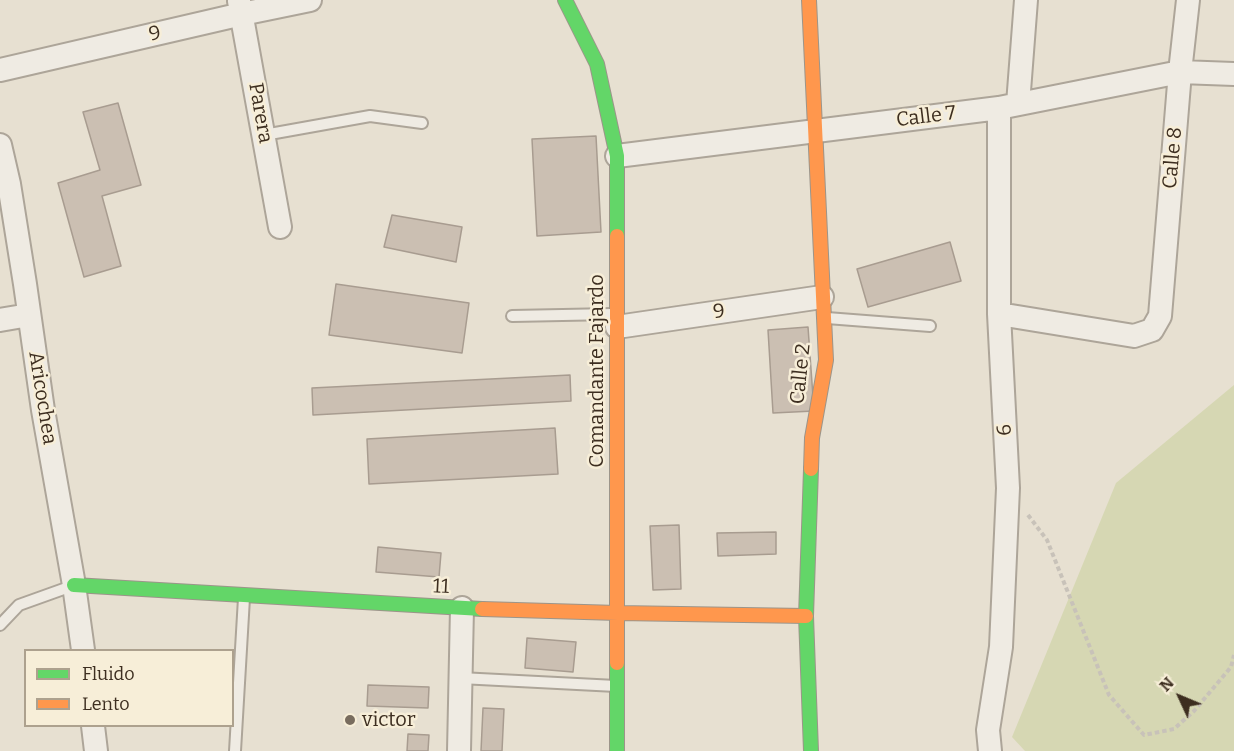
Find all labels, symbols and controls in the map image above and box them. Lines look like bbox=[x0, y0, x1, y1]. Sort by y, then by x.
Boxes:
street label: 9 bbox=[147, 21, 163, 47]
street label: Parera bbox=[243, 81, 277, 145]
street label: Calle 7 bbox=[895, 101, 957, 133]
street label: Calle 8 bbox=[1158, 126, 1188, 190]
street label: Comandante Fajardo bbox=[585, 274, 609, 468]
street label: 9 bbox=[712, 299, 726, 325]
street label: Calle 2 bbox=[786, 343, 816, 405]
street label: Aricochea bbox=[23, 350, 61, 446]
street label: 6 bbox=[993, 424, 1017, 436]
street label: 11 bbox=[432, 575, 450, 599]
legend bbox=[24, 649, 234, 727]
text: Fluido bbox=[82, 663, 135, 685]
north arrow bbox=[1150, 667, 1210, 727]
text: N bbox=[1156, 673, 1178, 695]
text: Lento bbox=[82, 693, 130, 715]
place label: victor bbox=[362, 708, 416, 732]
marker: victor bbox=[343, 713, 357, 727]

